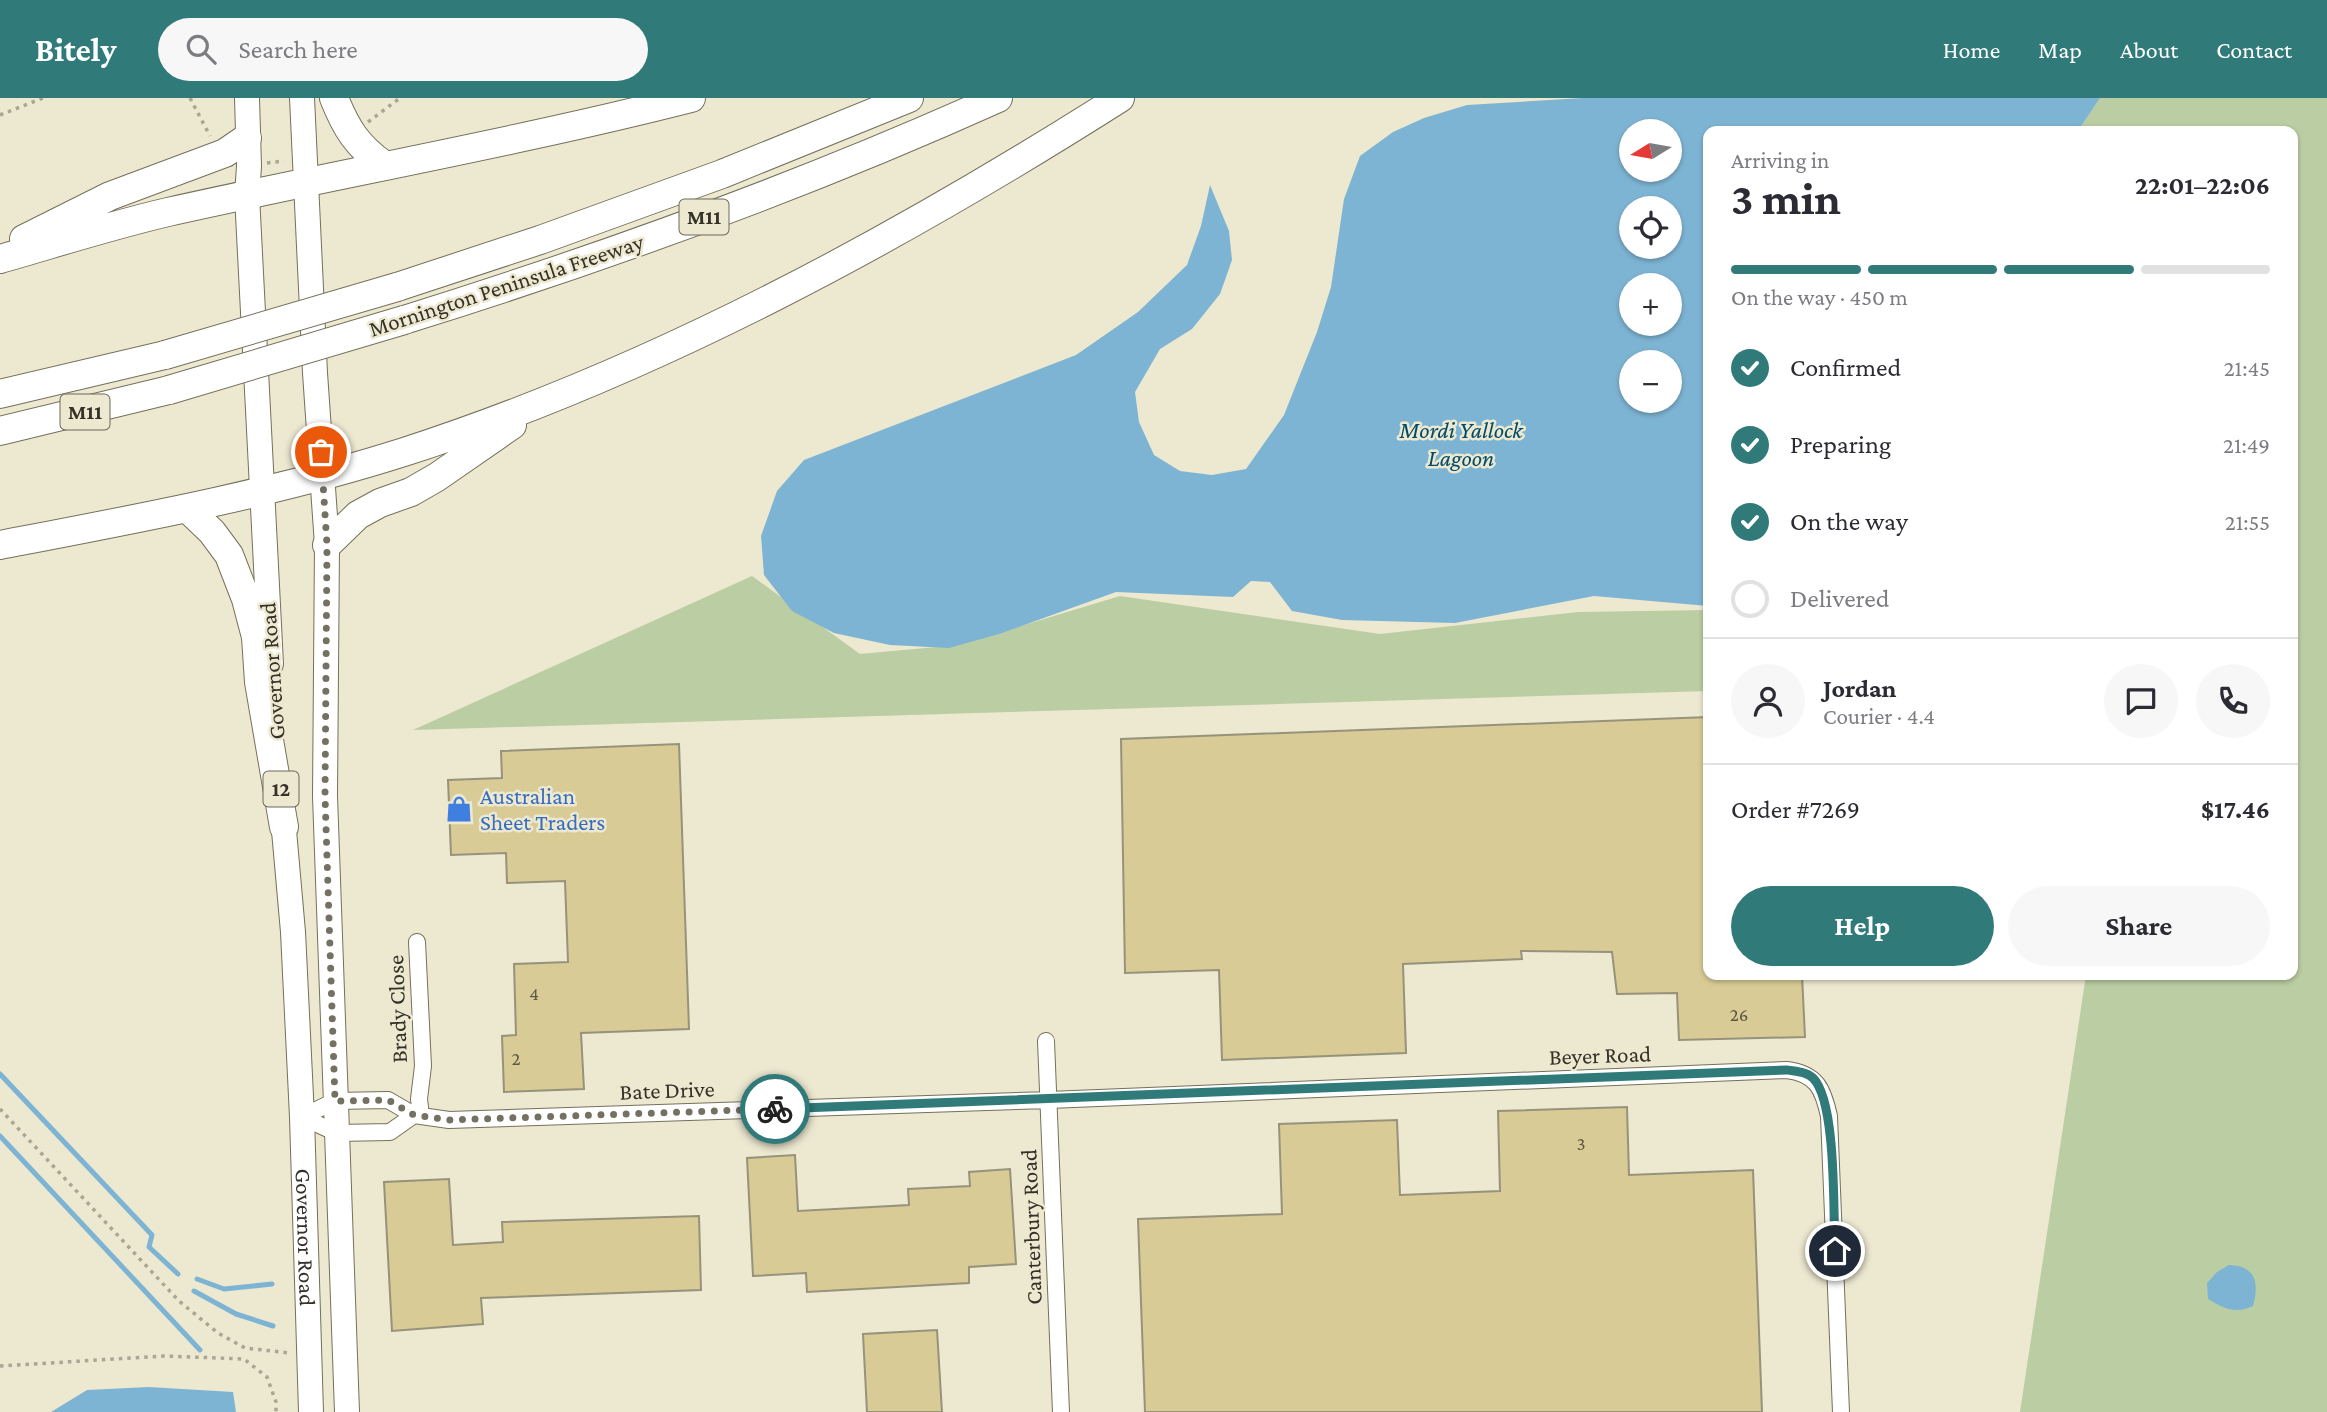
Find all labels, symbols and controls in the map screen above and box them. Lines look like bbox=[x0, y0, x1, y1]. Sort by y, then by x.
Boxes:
search box bbox=[158, 18, 648, 81]
icon: search bbox=[182, 30, 220, 68]
text: Bitely bbox=[35, 31, 116, 68]
text: Search here bbox=[238, 35, 358, 64]
text: Home bbox=[1943, 36, 2000, 63]
text: Map bbox=[2038, 36, 2082, 63]
text: About bbox=[2120, 36, 2178, 63]
text: Contact bbox=[2216, 36, 2292, 63]
north arrow bbox=[1619, 119, 1682, 182]
map controls bbox=[1619, 119, 1682, 413]
text: Arriving in bbox=[1731, 147, 1829, 173]
text: 22:01–22:06 bbox=[2135, 171, 2270, 200]
text: 3 min bbox=[1731, 173, 1841, 224]
button: locate bbox=[1619, 196, 1682, 259]
road number: M11 bbox=[680, 200, 728, 234]
street label: Mornington Peninsula Freeway bbox=[365, 228, 647, 342]
button: + bbox=[1619, 273, 1682, 336]
text: On the way · 450 m bbox=[1731, 284, 1908, 310]
icon: check bbox=[1731, 349, 1769, 387]
button: − bbox=[1619, 350, 1682, 413]
text: Confirmed bbox=[1790, 353, 1901, 382]
text: 21:45 bbox=[2224, 355, 2270, 381]
road number: M11 bbox=[60, 394, 110, 430]
water label: Mordi Yallock Lagoon bbox=[1398, 416, 1524, 471]
pin bbox=[291, 422, 351, 482]
icon: check bbox=[1731, 426, 1769, 464]
text: Preparing bbox=[1790, 430, 1891, 459]
text: 21:49 bbox=[2223, 432, 2270, 458]
icon: bag bbox=[302, 433, 340, 471]
icon: check bbox=[1731, 503, 1769, 541]
text: On the way bbox=[1790, 507, 1908, 536]
text: 21:55 bbox=[2225, 509, 2270, 535]
text: Delivered bbox=[1790, 584, 1889, 613]
street label: Governor Road bbox=[254, 602, 290, 740]
button: person bbox=[1731, 664, 1805, 738]
button: chat bbox=[2104, 664, 2178, 738]
button: phone bbox=[2196, 664, 2270, 738]
text: Jordan bbox=[1823, 674, 1897, 703]
text: Courier · 4.4 bbox=[1823, 703, 1935, 729]
road number: 12 bbox=[264, 772, 298, 806]
place label: Australian Sheet Traders bbox=[480, 783, 605, 835]
shop icon: Australian Sheet Traders bbox=[444, 794, 474, 824]
text: Order #7269 bbox=[1731, 795, 1860, 824]
text: $17.46 bbox=[2201, 795, 2270, 824]
button: Help bbox=[1731, 886, 1994, 966]
button: Share bbox=[2008, 886, 2270, 966]
street label: Brady Close bbox=[382, 955, 412, 1063]
house number: 4 bbox=[529, 983, 539, 1004]
house number: 26 bbox=[1730, 1004, 1748, 1025]
street label: Beyer Road bbox=[1548, 1040, 1652, 1070]
house number: 2 bbox=[511, 1048, 521, 1069]
courier bbox=[740, 1074, 810, 1144]
street label: Bate Drive bbox=[619, 1075, 715, 1105]
icon: bike bbox=[756, 1090, 794, 1128]
house number: 3 bbox=[1576, 1133, 1586, 1154]
street label: Canterbury Road bbox=[1015, 1149, 1047, 1305]
street label: Governor Road bbox=[291, 1168, 321, 1306]
pin bbox=[1805, 1221, 1865, 1281]
icon: home bbox=[1816, 1232, 1854, 1270]

